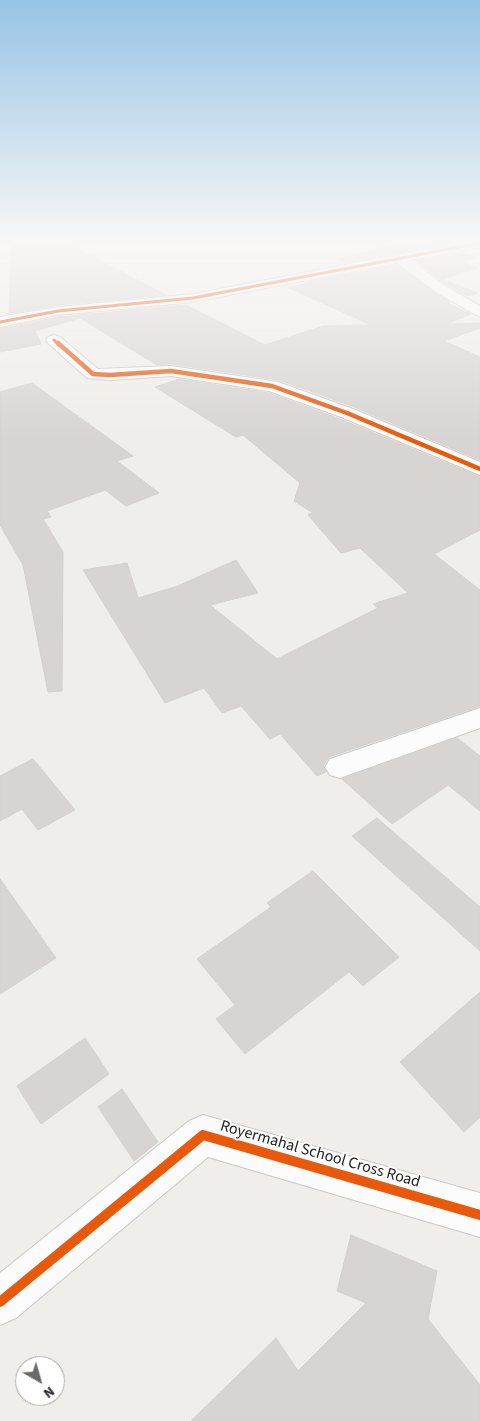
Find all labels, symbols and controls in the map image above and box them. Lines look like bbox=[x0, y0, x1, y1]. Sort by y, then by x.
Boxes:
street label: Royermahal School Cross Road bbox=[218, 1117, 422, 1193]
north arrow bbox=[15, 1356, 65, 1406]
text: N bbox=[39, 1381, 58, 1403]

